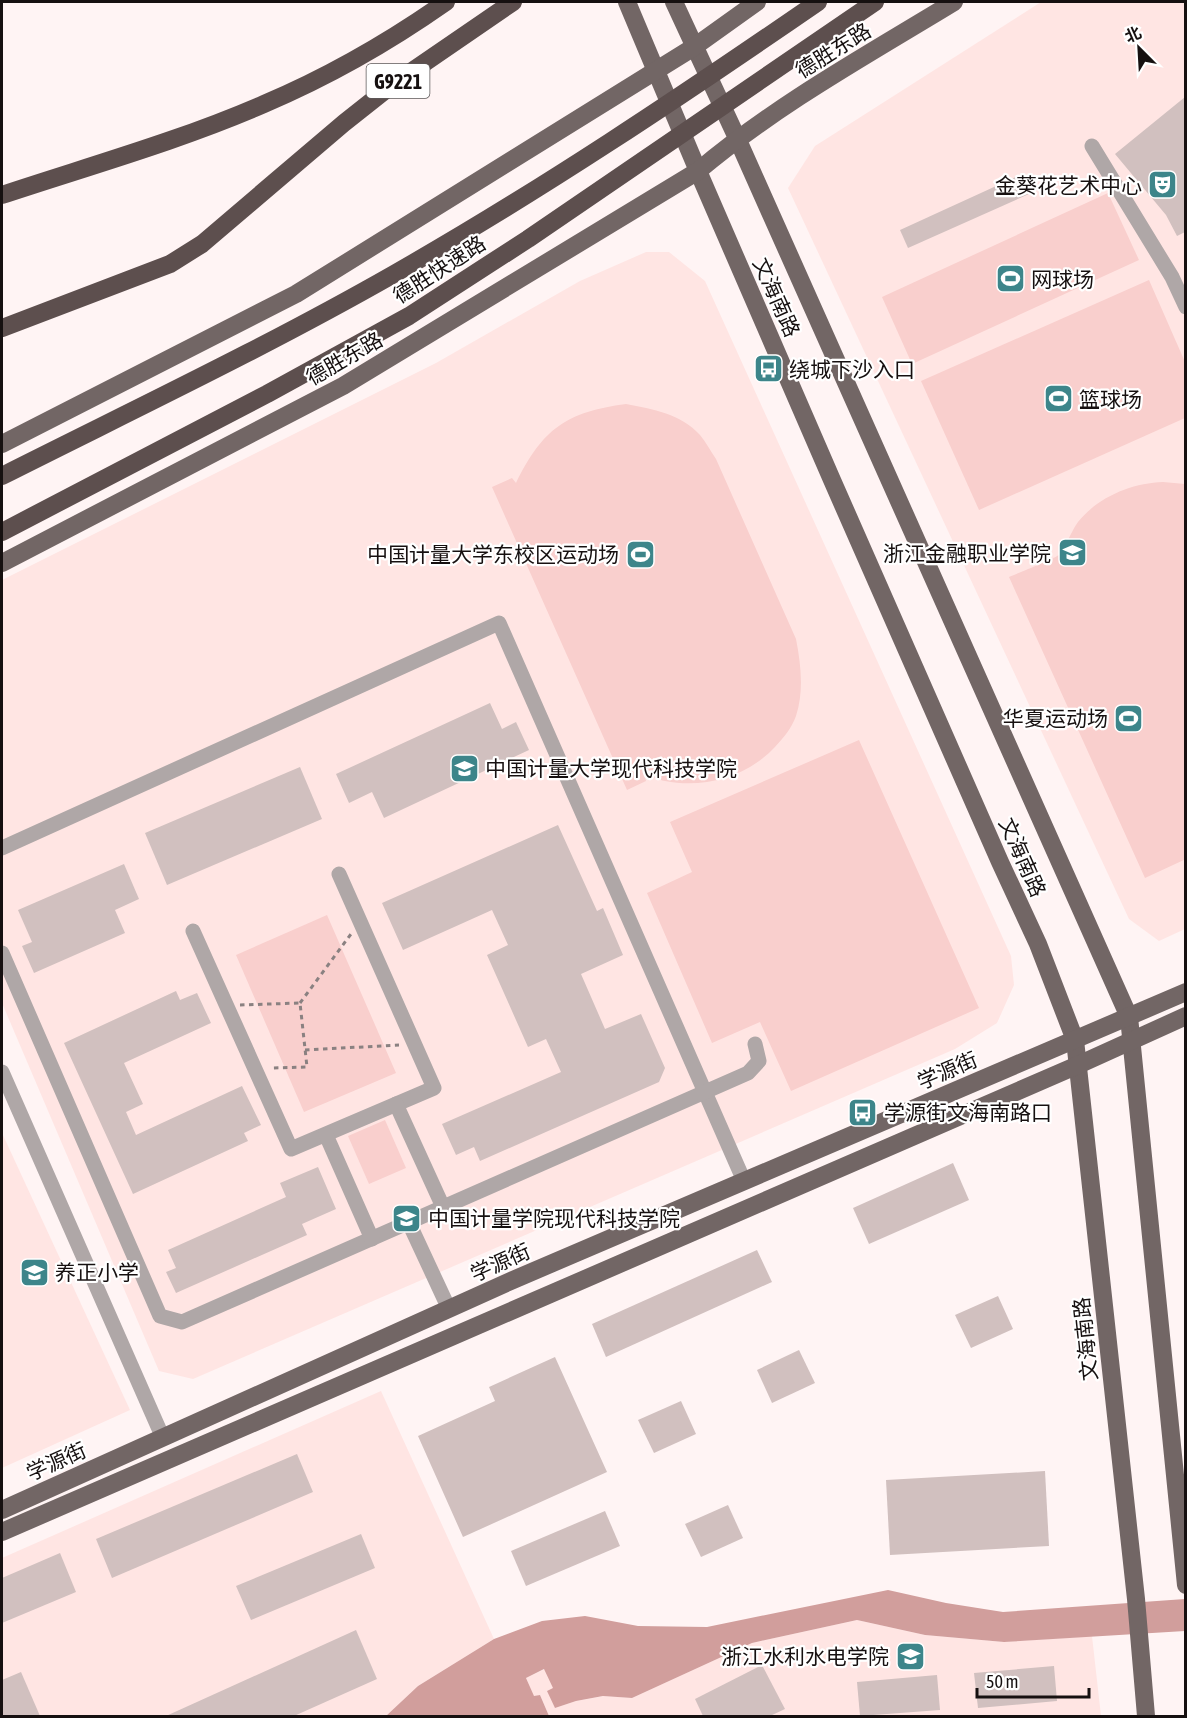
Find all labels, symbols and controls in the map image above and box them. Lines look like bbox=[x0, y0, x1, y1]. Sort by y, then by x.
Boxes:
street label: 德胜东路 bbox=[791, 18, 875, 82]
north arrow bbox=[1109, 18, 1169, 78]
text: 北 bbox=[1122, 23, 1144, 46]
road number: G9221 bbox=[366, 64, 430, 98]
theatre icon: 金葵花艺术中心 bbox=[1147, 169, 1179, 201]
place label: 金葵花艺术中心 bbox=[995, 173, 1142, 197]
street label: 德胜快速路 bbox=[388, 230, 490, 308]
street label: 文海南路 bbox=[749, 254, 805, 340]
sports icon: 网球场 bbox=[994, 263, 1026, 295]
place label: 网球场 bbox=[1031, 267, 1094, 291]
street label: 德胜东路 bbox=[302, 327, 386, 389]
bus stop icon: 绕城下沙入口 bbox=[752, 353, 784, 385]
place label: 绕城下沙入口 bbox=[789, 357, 915, 381]
sports icon: 篮球场 bbox=[1042, 383, 1074, 415]
place label: 篮球场 bbox=[1079, 387, 1142, 411]
school or university icon: 浙江金融职业学院 bbox=[1056, 537, 1088, 569]
sports icon: 中国计量大学东校区运动场 bbox=[624, 538, 656, 570]
place label: 浙江金融职业学院 bbox=[883, 541, 1051, 565]
place label: 中国计量大学东校区运动场 bbox=[367, 542, 619, 566]
sports icon: 华夏运动场 bbox=[1113, 702, 1145, 734]
place label: 华夏运动场 bbox=[1003, 706, 1108, 730]
school or university icon: 中国计量大学现代科技学院 bbox=[448, 752, 480, 784]
place label: 中国计量大学现代科技学院 bbox=[485, 756, 737, 780]
street label: 文海南路 bbox=[995, 814, 1051, 900]
street label: 学源街 bbox=[913, 1047, 981, 1093]
bus stop icon: 学源街文海南路口 bbox=[847, 1096, 879, 1128]
place label: 学源街文海南路口 bbox=[884, 1100, 1052, 1124]
school or university icon: 中国计量学院现代科技学院 bbox=[391, 1202, 423, 1234]
place label: 中国计量学院现代科技学院 bbox=[428, 1206, 680, 1230]
street label: 学源街 bbox=[466, 1238, 534, 1286]
school or university icon: 养正小学 bbox=[18, 1256, 50, 1288]
place label: 养正小学 bbox=[55, 1260, 139, 1284]
street label: 文海南路 bbox=[1069, 1296, 1101, 1382]
street label: 学源街 bbox=[22, 1437, 90, 1485]
school or university icon: 浙江水利水电学院 bbox=[894, 1640, 926, 1672]
place label: 浙江水利水电学院 bbox=[721, 1644, 889, 1668]
scale bar bbox=[977, 1661, 1090, 1699]
text: 50 m bbox=[986, 1671, 1018, 1692]

